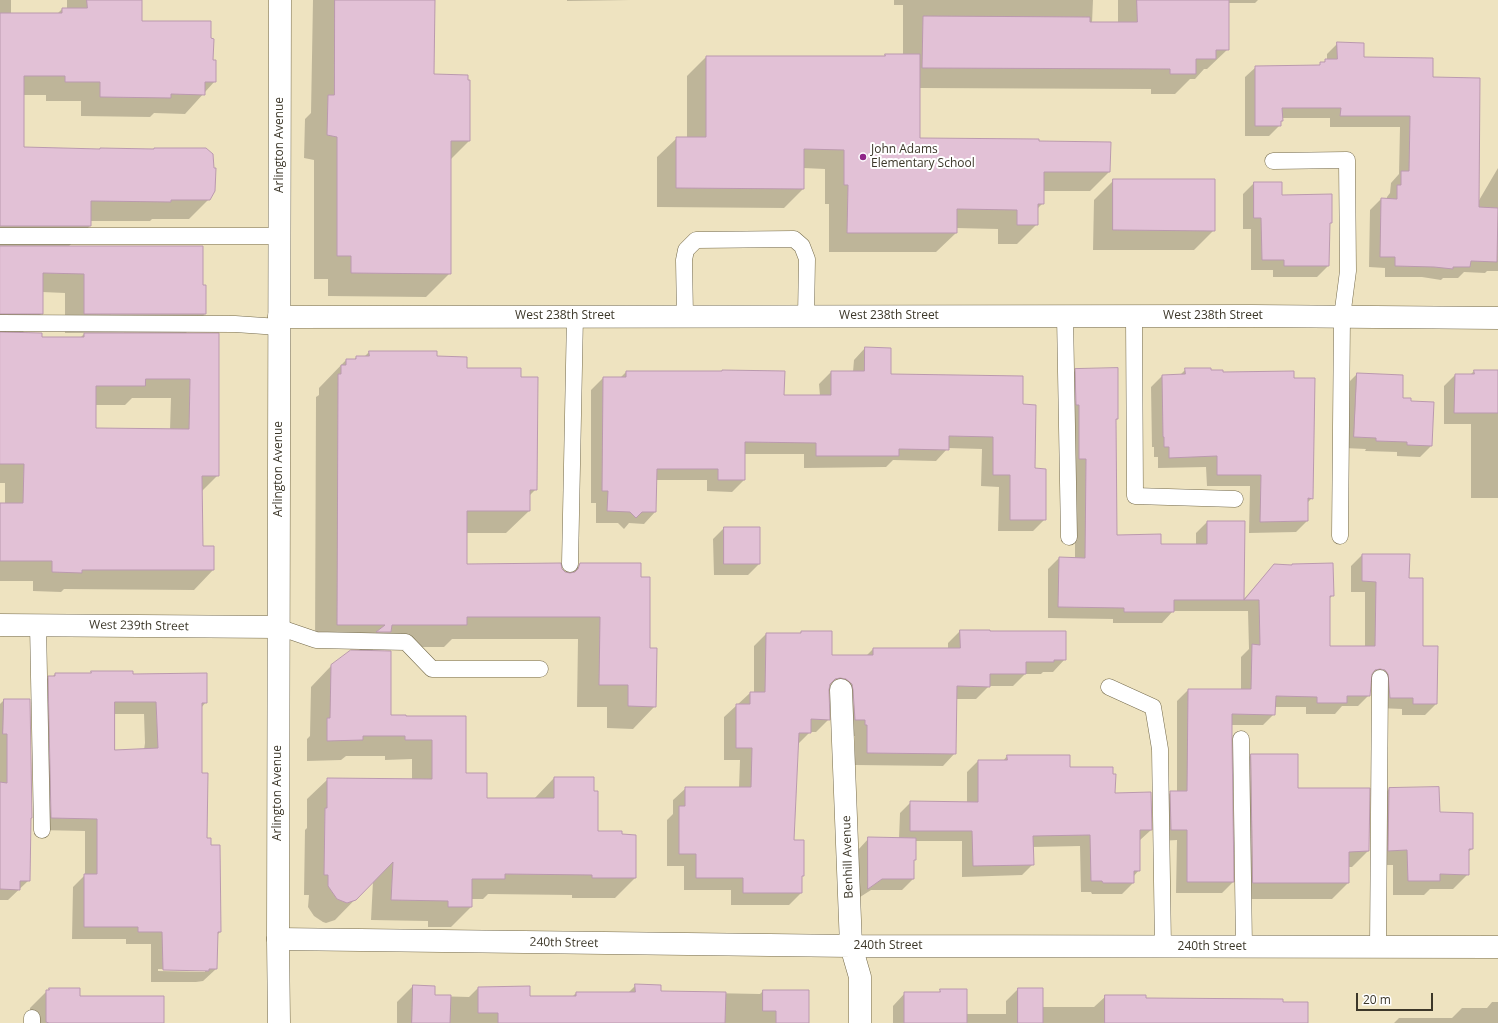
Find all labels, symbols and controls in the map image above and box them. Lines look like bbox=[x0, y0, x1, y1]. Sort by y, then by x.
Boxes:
street label: Arlington Avenue bbox=[273, 97, 287, 193]
place label: John Adams Elementary School bbox=[871, 143, 975, 171]
marker: John Adams Elementary School bbox=[858, 152, 868, 162]
street label: West 238th Street bbox=[515, 309, 615, 323]
street label: West 238th Street bbox=[839, 309, 939, 323]
street label: West 238th Street bbox=[1163, 309, 1263, 323]
street label: Arlington Avenue bbox=[272, 421, 286, 517]
street label: West 239th Street bbox=[89, 618, 189, 634]
street label: Arlington Avenue bbox=[271, 745, 285, 841]
street label: Benhill Avenue bbox=[839, 815, 857, 899]
street label: 240th Street bbox=[529, 935, 599, 951]
street label: 240th Street bbox=[854, 939, 922, 953]
street label: 240th Street bbox=[1178, 940, 1246, 954]
scale bar bbox=[1358, 985, 1435, 1011]
text: 20 m bbox=[1363, 991, 1391, 1008]

